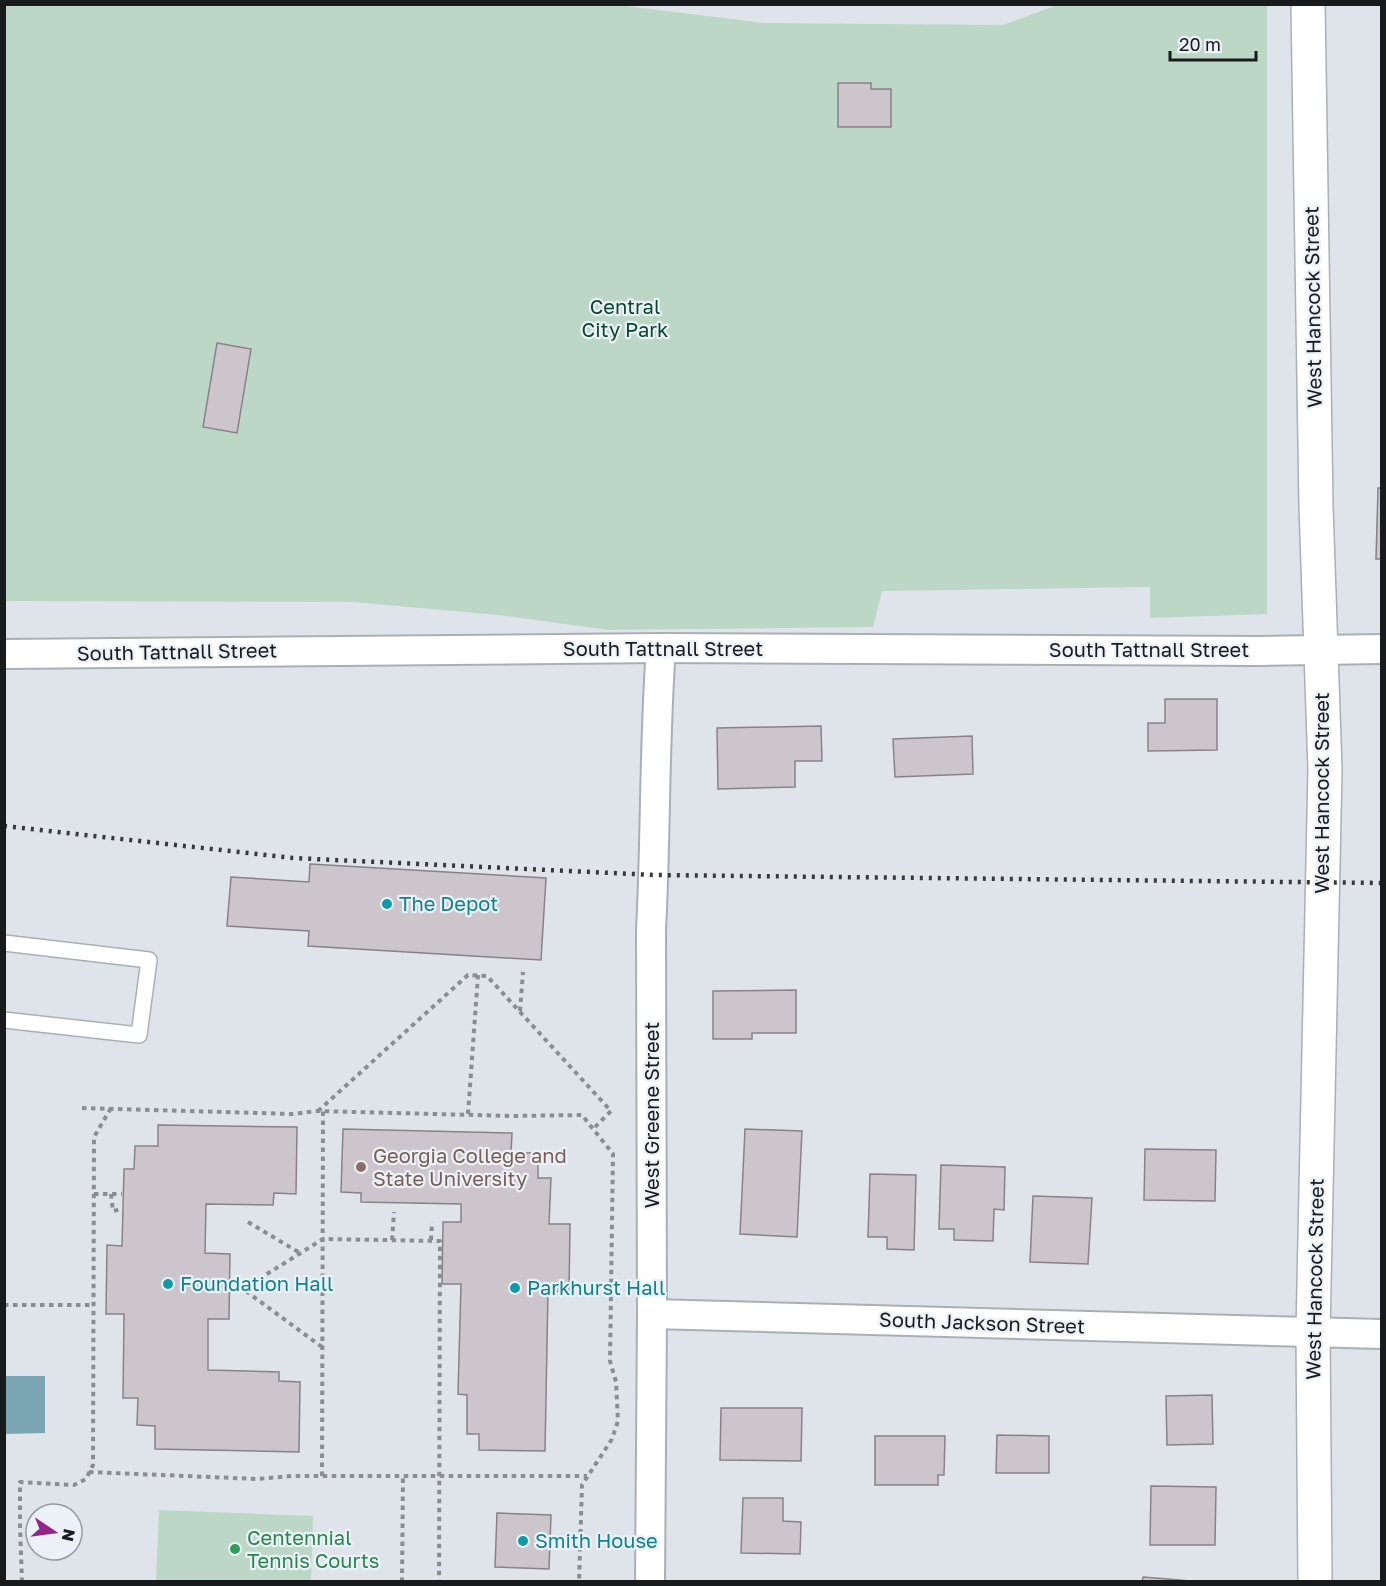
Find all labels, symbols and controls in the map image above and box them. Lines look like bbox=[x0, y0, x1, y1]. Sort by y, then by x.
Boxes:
scale bar bbox=[1170, 24, 1256, 62]
text: 20 m bbox=[1179, 33, 1221, 55]
street label: West Hancock Street bbox=[1298, 206, 1326, 408]
park label: Central City Park bbox=[582, 294, 668, 341]
street label: South Tattnall Street bbox=[563, 636, 763, 660]
street label: South Tattnall Street bbox=[77, 637, 277, 665]
street label: South Tattnall Street bbox=[1049, 637, 1249, 661]
street label: West Hancock Street bbox=[1309, 692, 1333, 894]
place label: The Depot bbox=[399, 891, 498, 915]
marker: The Depot bbox=[380, 897, 394, 911]
street label: West Greene Street bbox=[639, 1022, 663, 1208]
place label: Georgia College and State University bbox=[373, 1143, 567, 1190]
marker: Georgia College and State University bbox=[354, 1160, 368, 1174]
street label: West Hancock Street bbox=[1300, 1178, 1328, 1380]
place label: Foundation Hall bbox=[180, 1271, 333, 1295]
place label: Parkhurst Hall bbox=[527, 1275, 665, 1299]
marker: Foundation Hall bbox=[161, 1277, 175, 1291]
marker: Parkhurst Hall bbox=[508, 1281, 522, 1295]
street label: South Jackson Street bbox=[879, 1306, 1085, 1338]
north arrow bbox=[24, 1502, 84, 1562]
place label: Centennial Tennis Courts bbox=[247, 1525, 379, 1572]
text: N bbox=[58, 1527, 80, 1544]
place label: Smith House bbox=[535, 1528, 658, 1552]
marker: Smith House bbox=[516, 1534, 530, 1548]
marker: Centennial Tennis Courts bbox=[228, 1542, 242, 1556]

